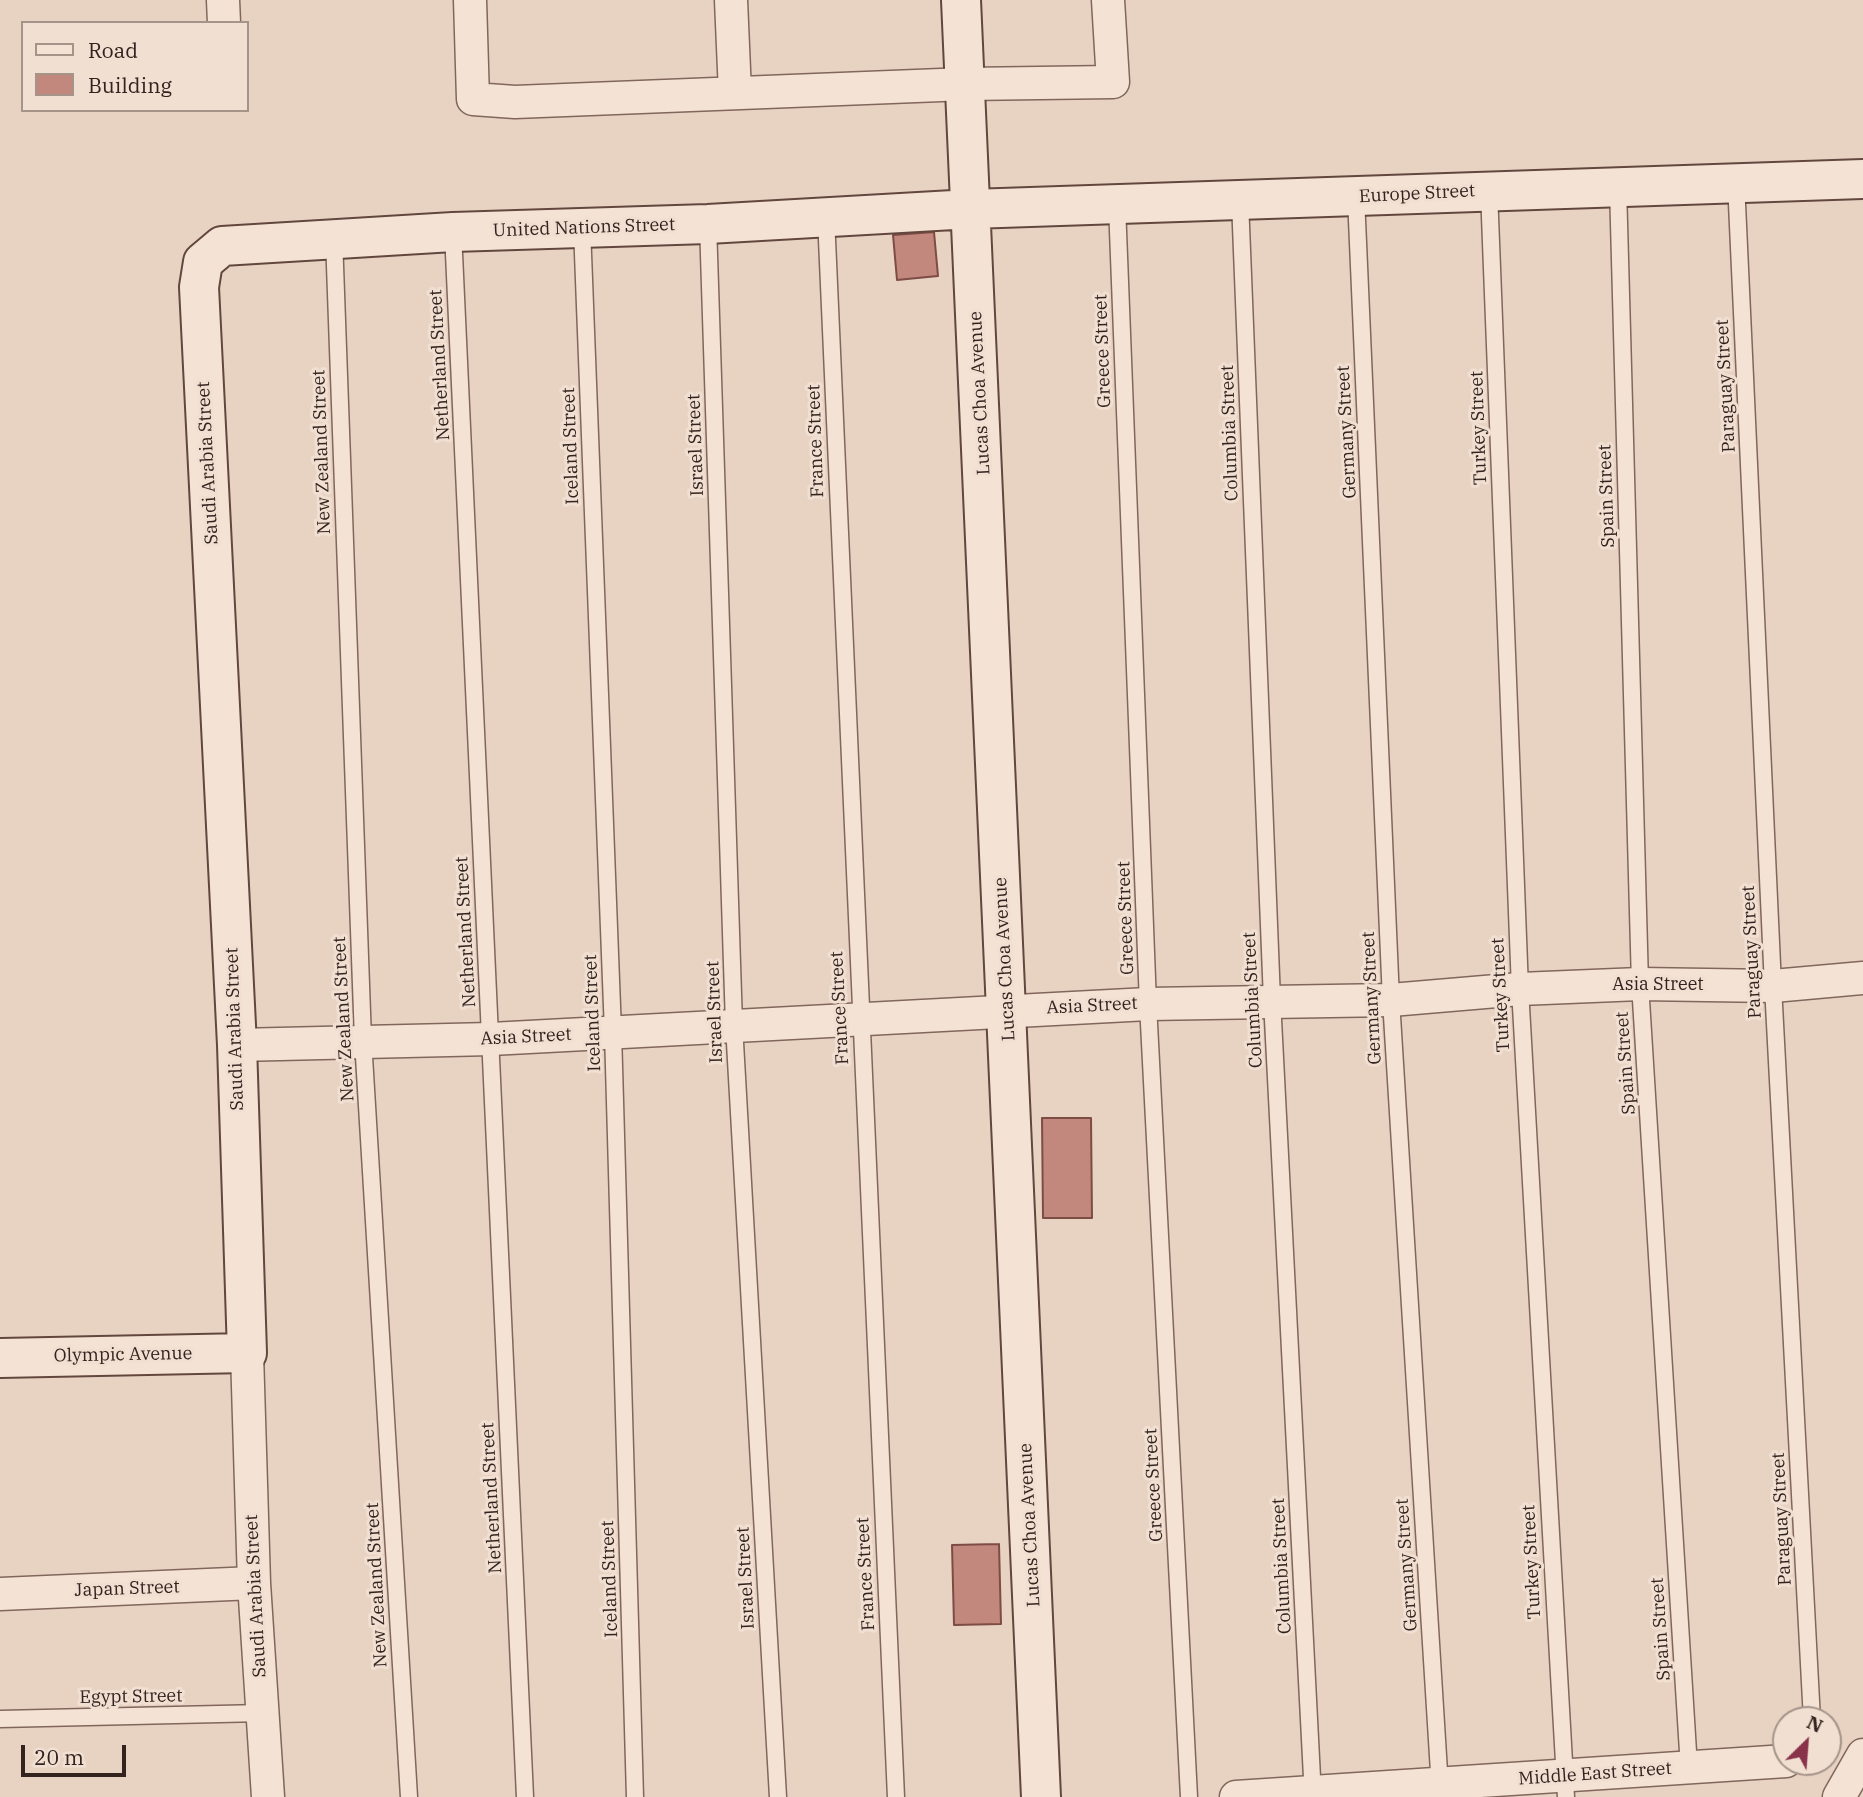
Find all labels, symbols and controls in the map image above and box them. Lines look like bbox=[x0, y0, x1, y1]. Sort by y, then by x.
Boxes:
legend bbox=[21, 21, 248, 112]
text: Road bbox=[88, 36, 138, 64]
text: Building bbox=[88, 71, 172, 99]
street label: Europe Street bbox=[1358, 180, 1476, 208]
street label: United Nations Street bbox=[492, 214, 676, 242]
street label: Netherland Street bbox=[425, 289, 455, 441]
street label: Greece Street bbox=[1090, 294, 1116, 408]
street label: Lucas Choa Avenue bbox=[965, 310, 995, 476]
street label: Paraguay Street bbox=[1712, 319, 1740, 453]
street label: Columbia Street bbox=[1217, 364, 1243, 502]
street label: Germany Street bbox=[1333, 365, 1361, 499]
street label: New Zealand Street bbox=[308, 369, 336, 535]
street label: Turkey Street bbox=[1466, 370, 1492, 486]
street label: Saudi Arabia Street bbox=[193, 381, 223, 545]
street label: France Street bbox=[803, 384, 829, 498]
street label: Iceland Street bbox=[558, 387, 584, 505]
street label: Israel Street bbox=[683, 393, 709, 497]
street label: Spain Street bbox=[1594, 444, 1620, 548]
street label: Netherland Street bbox=[451, 856, 481, 1008]
street label: Greece Street bbox=[1113, 861, 1139, 975]
street label: Lucas Choa Avenue bbox=[990, 876, 1020, 1042]
street label: Paraguay Street bbox=[1738, 885, 1766, 1019]
street label: Columbia Street bbox=[1239, 931, 1267, 1069]
street label: Germany Street bbox=[1358, 931, 1386, 1065]
street label: New Zealand Street bbox=[329, 936, 359, 1102]
street label: Turkey Street bbox=[1487, 937, 1515, 1053]
street label: Saudi Arabia Street bbox=[221, 947, 249, 1111]
street label: France Street bbox=[826, 951, 854, 1065]
street label: Iceland Street bbox=[580, 954, 606, 1072]
street label: Israel Street bbox=[702, 960, 728, 1064]
street label: Asia Street bbox=[1612, 974, 1704, 996]
street label: Asia Street bbox=[1046, 993, 1138, 1019]
street label: Spain Street bbox=[1612, 1011, 1640, 1115]
street label: Asia Street bbox=[480, 1024, 572, 1050]
street label: Olympic Avenue bbox=[54, 1343, 192, 1367]
street label: Netherland Street bbox=[477, 1422, 507, 1574]
street label: Greece Street bbox=[1140, 1428, 1168, 1542]
street label: Lucas Choa Avenue bbox=[1015, 1442, 1045, 1608]
street label: Paraguay Street bbox=[1768, 1452, 1796, 1586]
street label: Columbia Street bbox=[1268, 1497, 1296, 1635]
street label: Germany Street bbox=[1392, 1498, 1422, 1632]
street label: New Zealand Street bbox=[362, 1502, 392, 1668]
street label: Turkey Street bbox=[1518, 1504, 1546, 1620]
street label: Saudi Arabia Street bbox=[241, 1514, 271, 1678]
street label: France Street bbox=[852, 1517, 880, 1631]
street label: Iceland Street bbox=[597, 1520, 623, 1638]
street label: Israel Street bbox=[733, 1526, 759, 1630]
street label: Japan Street bbox=[74, 1576, 180, 1602]
street label: Spain Street bbox=[1647, 1577, 1675, 1681]
street label: Egypt Street bbox=[79, 1685, 183, 1709]
north arrow bbox=[1772, 1706, 1842, 1776]
text: N bbox=[1803, 1710, 1827, 1738]
scale bar bbox=[24, 1730, 130, 1774]
text: 20 m bbox=[34, 1743, 84, 1771]
street label: Middle East Street bbox=[1518, 1758, 1672, 1790]

